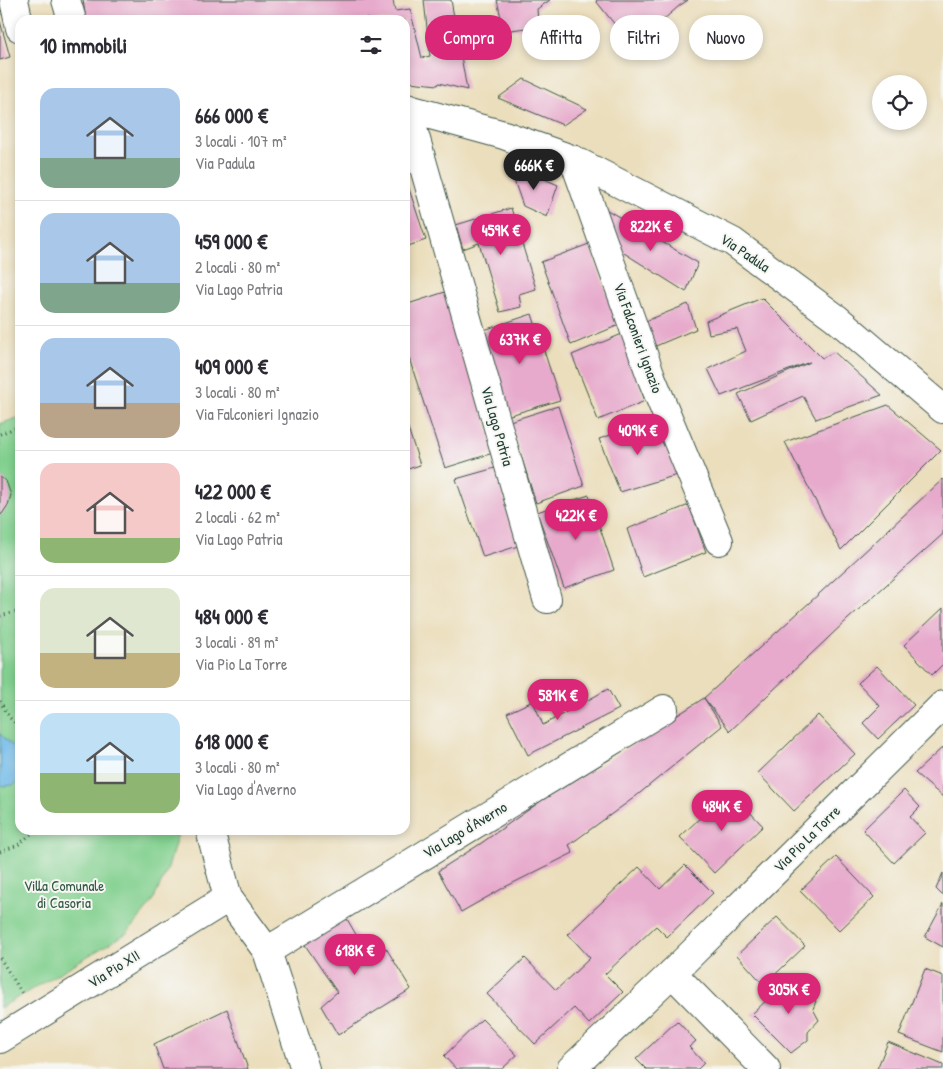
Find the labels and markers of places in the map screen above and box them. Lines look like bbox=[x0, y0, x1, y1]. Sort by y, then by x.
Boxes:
pin: 666K € bbox=[493, 148, 575, 191]
pin: 822K € bbox=[610, 210, 692, 252]
pin: 459K € bbox=[460, 214, 542, 256]
pin: 637K € bbox=[479, 322, 561, 365]
pin: 409K € bbox=[597, 414, 679, 456]
pin: 422K € bbox=[535, 498, 617, 541]
pin: 581K € bbox=[517, 678, 599, 721]
pin: 484K € bbox=[681, 790, 763, 832]
pin: 618K € bbox=[314, 934, 396, 976]
pin: 305K € bbox=[748, 972, 830, 1015]

